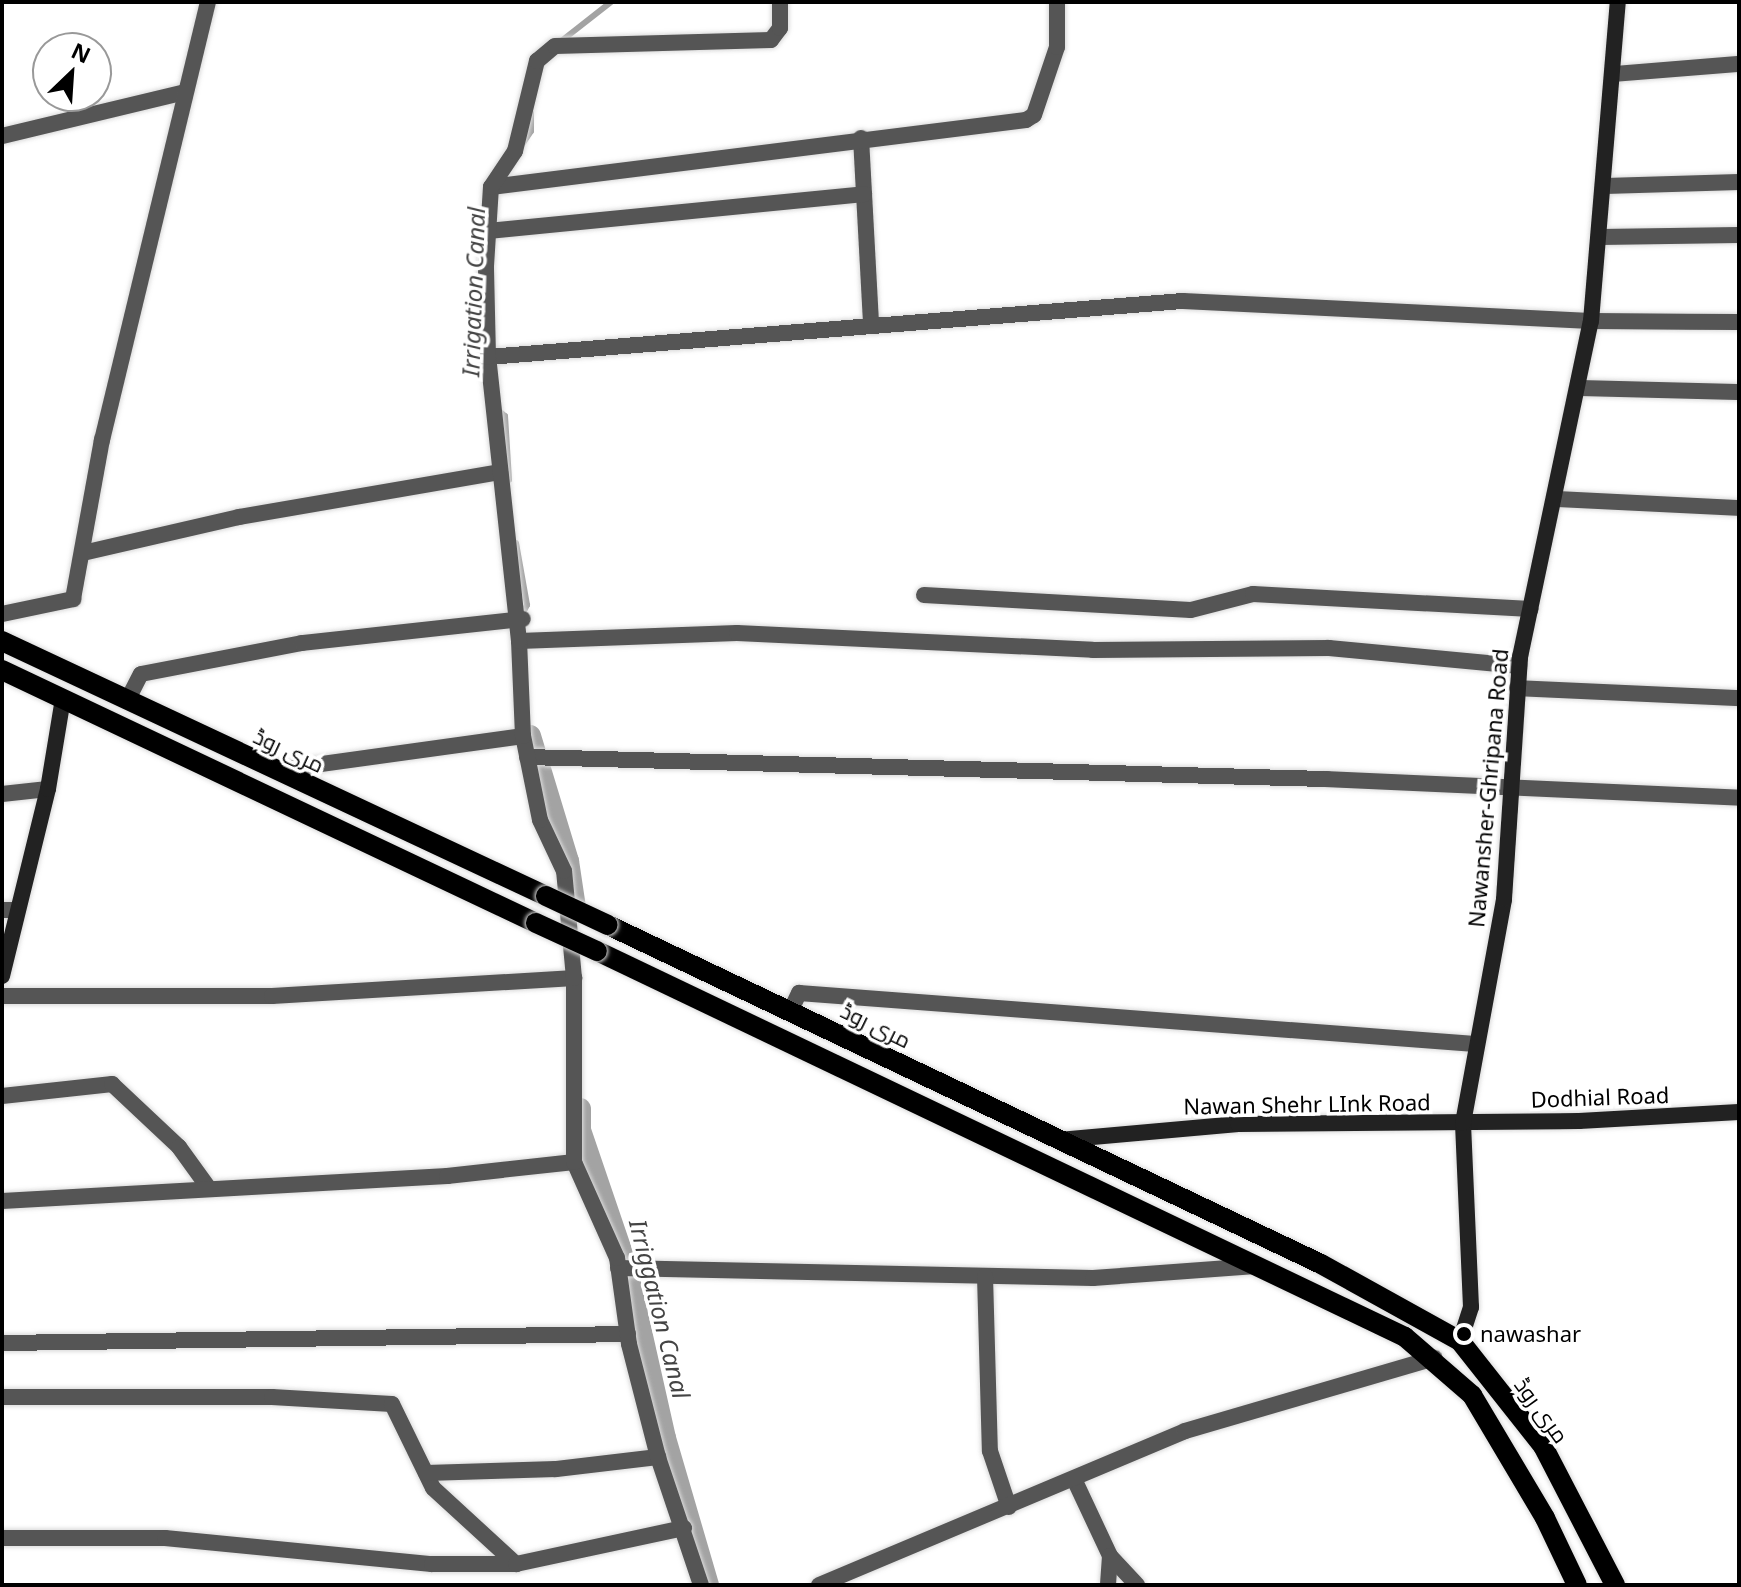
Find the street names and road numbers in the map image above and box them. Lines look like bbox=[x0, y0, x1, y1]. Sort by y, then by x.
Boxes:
street label: Nawansher-Ghripana Road bbox=[1463, 647, 1513, 929]
street label: مری روڈ bbox=[250, 722, 328, 778]
street label: مری روڈ bbox=[837, 997, 915, 1053]
street label: Dodhial Road bbox=[1530, 1081, 1670, 1113]
street label: Nawan Shehr LInk Road bbox=[1183, 1089, 1431, 1119]
street label: مری روڈ bbox=[1509, 1372, 1575, 1448]

